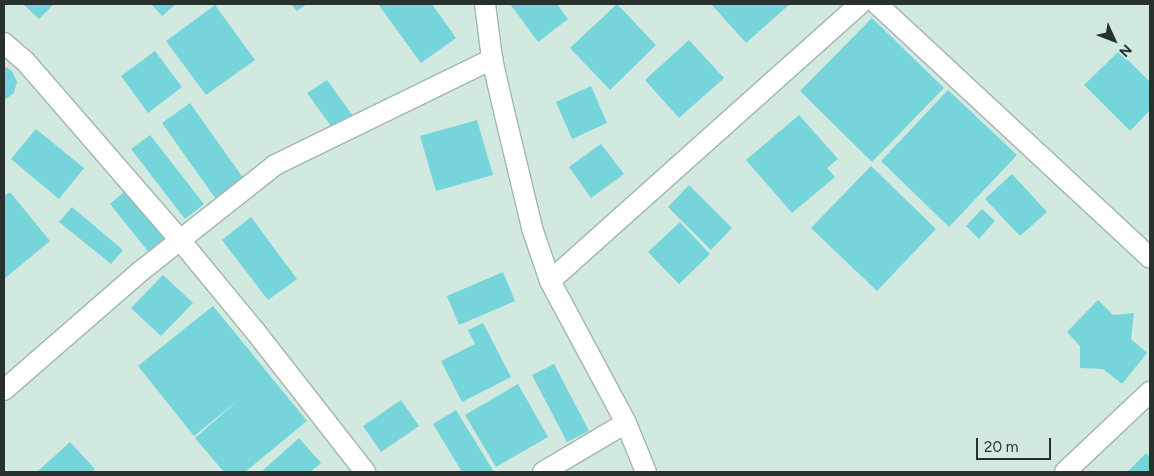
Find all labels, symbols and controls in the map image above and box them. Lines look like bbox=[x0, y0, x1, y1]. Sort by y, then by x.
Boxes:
north arrow bbox=[1089, 15, 1139, 65]
text: N bbox=[1115, 41, 1135, 60]
scale bar bbox=[979, 428, 1054, 460]
text: 20 m bbox=[984, 438, 1018, 456]

